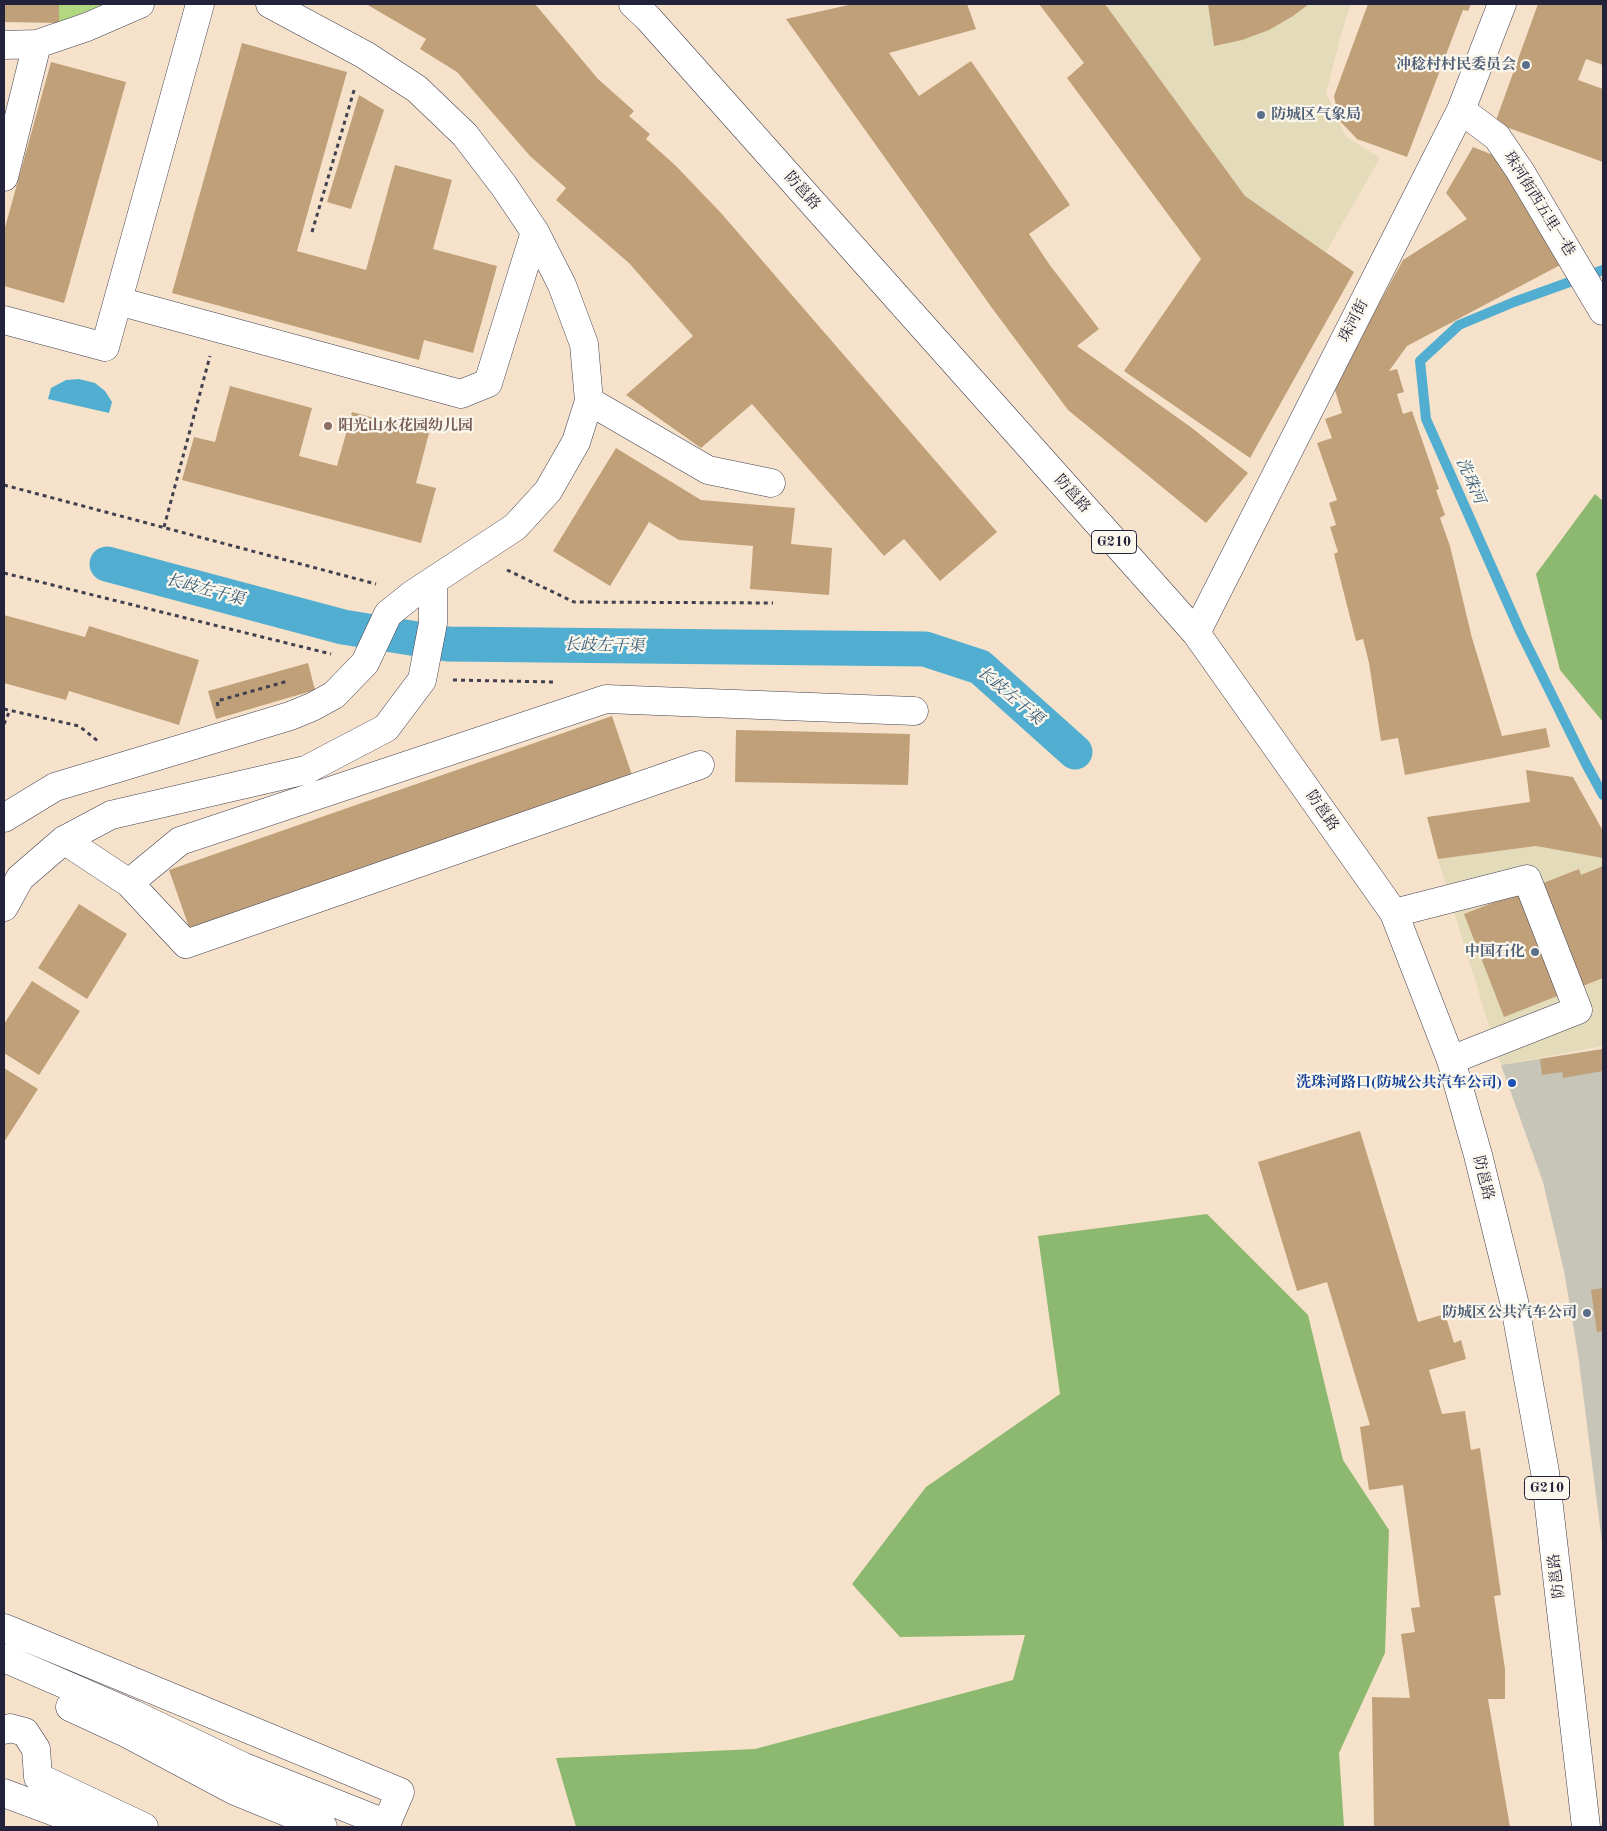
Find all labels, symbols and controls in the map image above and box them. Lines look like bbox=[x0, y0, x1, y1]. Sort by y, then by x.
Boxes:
place label: 冲稔村村民委员会 bbox=[1396, 56, 1516, 74]
marker: 冲稔村村民委员会 bbox=[1520, 59, 1532, 71]
place label: 防城区气象局 bbox=[1271, 106, 1361, 124]
marker: 防城区气象局 bbox=[1255, 109, 1267, 121]
street label: 珠河街西五里一巷 bbox=[1500, 148, 1578, 260]
street label: 防邕路 bbox=[780, 168, 824, 214]
street label: 珠河街 bbox=[1336, 297, 1372, 345]
place label: 阳光山水花园幼儿园 bbox=[338, 417, 473, 435]
marker: 阳光山水花园幼儿园 bbox=[322, 420, 334, 432]
water label: 洗珠河 bbox=[1451, 455, 1489, 507]
street label: 防邕路 bbox=[1050, 471, 1094, 517]
road number: G210 bbox=[1092, 530, 1136, 554]
water label: 长歧左干渠 bbox=[164, 570, 246, 610]
water label: 长歧左干渠 bbox=[564, 636, 644, 656]
water label: 长歧左干渠 bbox=[973, 663, 1047, 729]
street label: 防邕路 bbox=[1302, 787, 1342, 835]
place label: 中国石化 bbox=[1465, 943, 1525, 961]
marker: 中国石化 bbox=[1529, 946, 1541, 958]
place label: 洗珠河路口(防城公共汽车公司) bbox=[1296, 1074, 1502, 1092]
marker: 洗珠河路口(防城公共汽车公司) bbox=[1506, 1077, 1518, 1089]
street label: 防邕路 bbox=[1469, 1154, 1497, 1202]
place label: 防城区公共汽车公司 bbox=[1442, 1304, 1577, 1322]
marker: 防城区公共汽车公司 bbox=[1581, 1307, 1593, 1319]
road number: G210 bbox=[1524, 1476, 1570, 1500]
street label: 防邕路 bbox=[1545, 1553, 1569, 1599]

